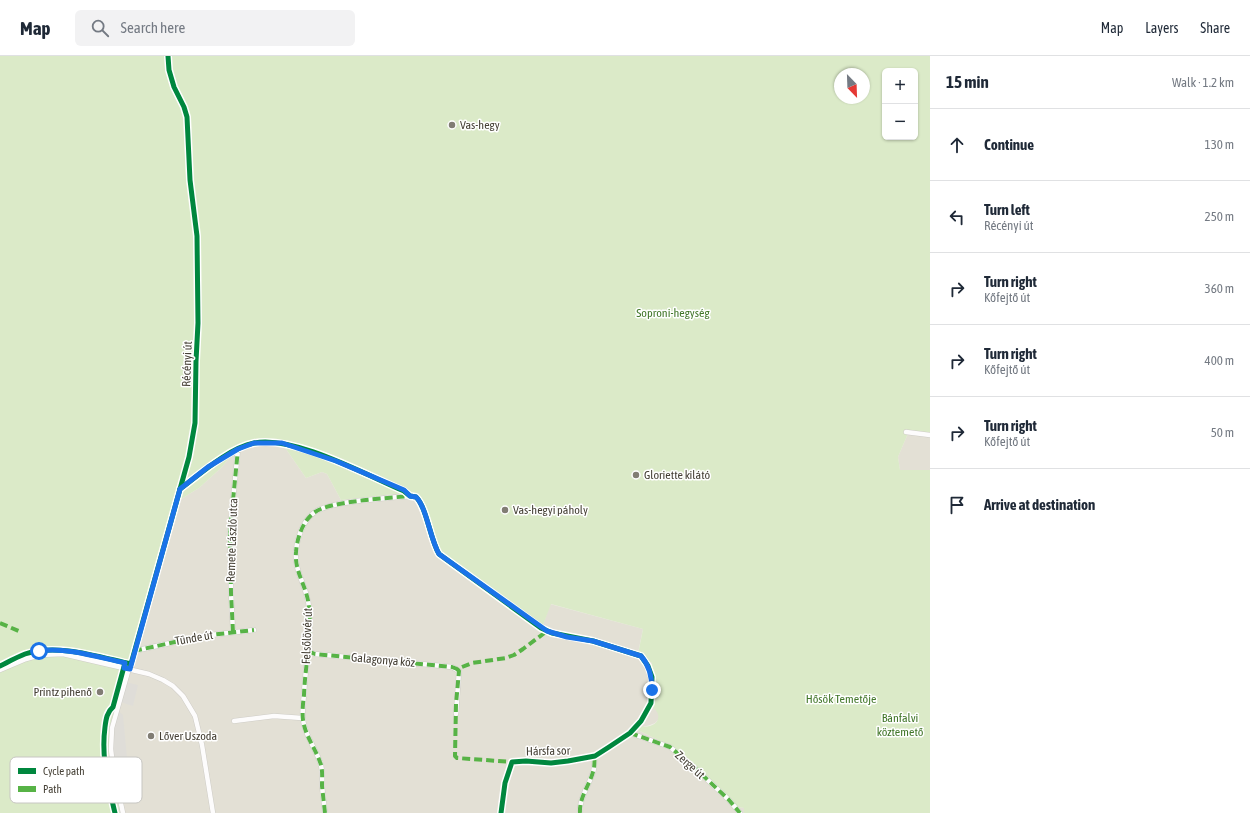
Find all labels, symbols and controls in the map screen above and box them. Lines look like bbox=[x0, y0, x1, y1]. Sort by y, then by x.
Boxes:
search box bbox=[75, 10, 355, 46]
text: Map bbox=[20, 17, 51, 39]
icon: search bbox=[89, 17, 111, 39]
text: Search here bbox=[121, 19, 185, 36]
text: Map bbox=[1101, 20, 1123, 36]
text: Layers bbox=[1145, 20, 1178, 36]
text: Share bbox=[1200, 20, 1230, 36]
north arrow bbox=[834, 68, 870, 104]
map controls bbox=[882, 68, 918, 140]
button: + bbox=[882, 68, 918, 104]
text: 15 min bbox=[946, 72, 989, 92]
text: Walk · 1.2 km bbox=[1172, 75, 1234, 90]
button: − bbox=[882, 104, 918, 140]
place label: Vas-hegy bbox=[460, 118, 500, 132]
marker: Vas-hegy bbox=[447, 120, 457, 130]
icon: ahead bbox=[946, 134, 968, 156]
text: Continue bbox=[984, 136, 1034, 153]
text: 130 m bbox=[1205, 137, 1234, 152]
text: Turn left bbox=[984, 201, 1030, 218]
icon: left bbox=[946, 206, 968, 228]
text: 250 m bbox=[1205, 209, 1234, 224]
text: Récényi út bbox=[984, 218, 1034, 233]
text: Turn right bbox=[984, 273, 1037, 290]
icon: right bbox=[946, 278, 968, 300]
text: 360 m bbox=[1205, 281, 1234, 296]
text: Kőfejtő út bbox=[984, 290, 1030, 305]
park label: Soproni-hegység bbox=[636, 306, 711, 320]
street label: Récényi út bbox=[179, 340, 195, 387]
text: Turn right bbox=[984, 345, 1037, 362]
icon: right bbox=[946, 350, 968, 372]
text: 400 m bbox=[1205, 353, 1234, 368]
text: Kőfejtő út bbox=[984, 362, 1030, 377]
text: Turn right bbox=[984, 417, 1037, 434]
icon: right bbox=[946, 422, 968, 444]
text: 50 m bbox=[1211, 425, 1234, 440]
text: Kőfejtő út bbox=[984, 434, 1030, 449]
place label: Gloriette kilátó bbox=[644, 468, 710, 482]
marker: Gloriette kilátó bbox=[631, 470, 641, 480]
icon: arrive bbox=[946, 494, 968, 516]
text: Arrive at destination bbox=[984, 496, 1095, 513]
street label: Remete László utca bbox=[224, 498, 240, 582]
place label: Vas-hegyi páholy bbox=[513, 503, 588, 517]
marker: Vas-hegyi páholy bbox=[500, 505, 510, 515]
street label: Felsőlövér út bbox=[299, 607, 315, 664]
street label: Tünde út bbox=[174, 628, 215, 648]
route start bbox=[30, 642, 48, 660]
street label: Galagonya köz bbox=[351, 650, 416, 670]
route end bbox=[643, 681, 661, 699]
place label: Printz pihenő bbox=[33, 685, 92, 699]
marker: Printz pihenő bbox=[95, 687, 105, 697]
park label: Hősök Temetője bbox=[806, 692, 876, 706]
park label: Bánfalvi köztemető bbox=[877, 711, 924, 739]
place label: Lőver Uszoda bbox=[159, 729, 217, 743]
marker: Lőver Uszoda bbox=[146, 731, 156, 741]
street label: Hársfa sor bbox=[526, 744, 571, 758]
street label: Zerge út bbox=[672, 748, 708, 782]
legend bbox=[10, 757, 142, 803]
text: Cycle path bbox=[43, 765, 85, 777]
text: Path bbox=[43, 783, 62, 795]

